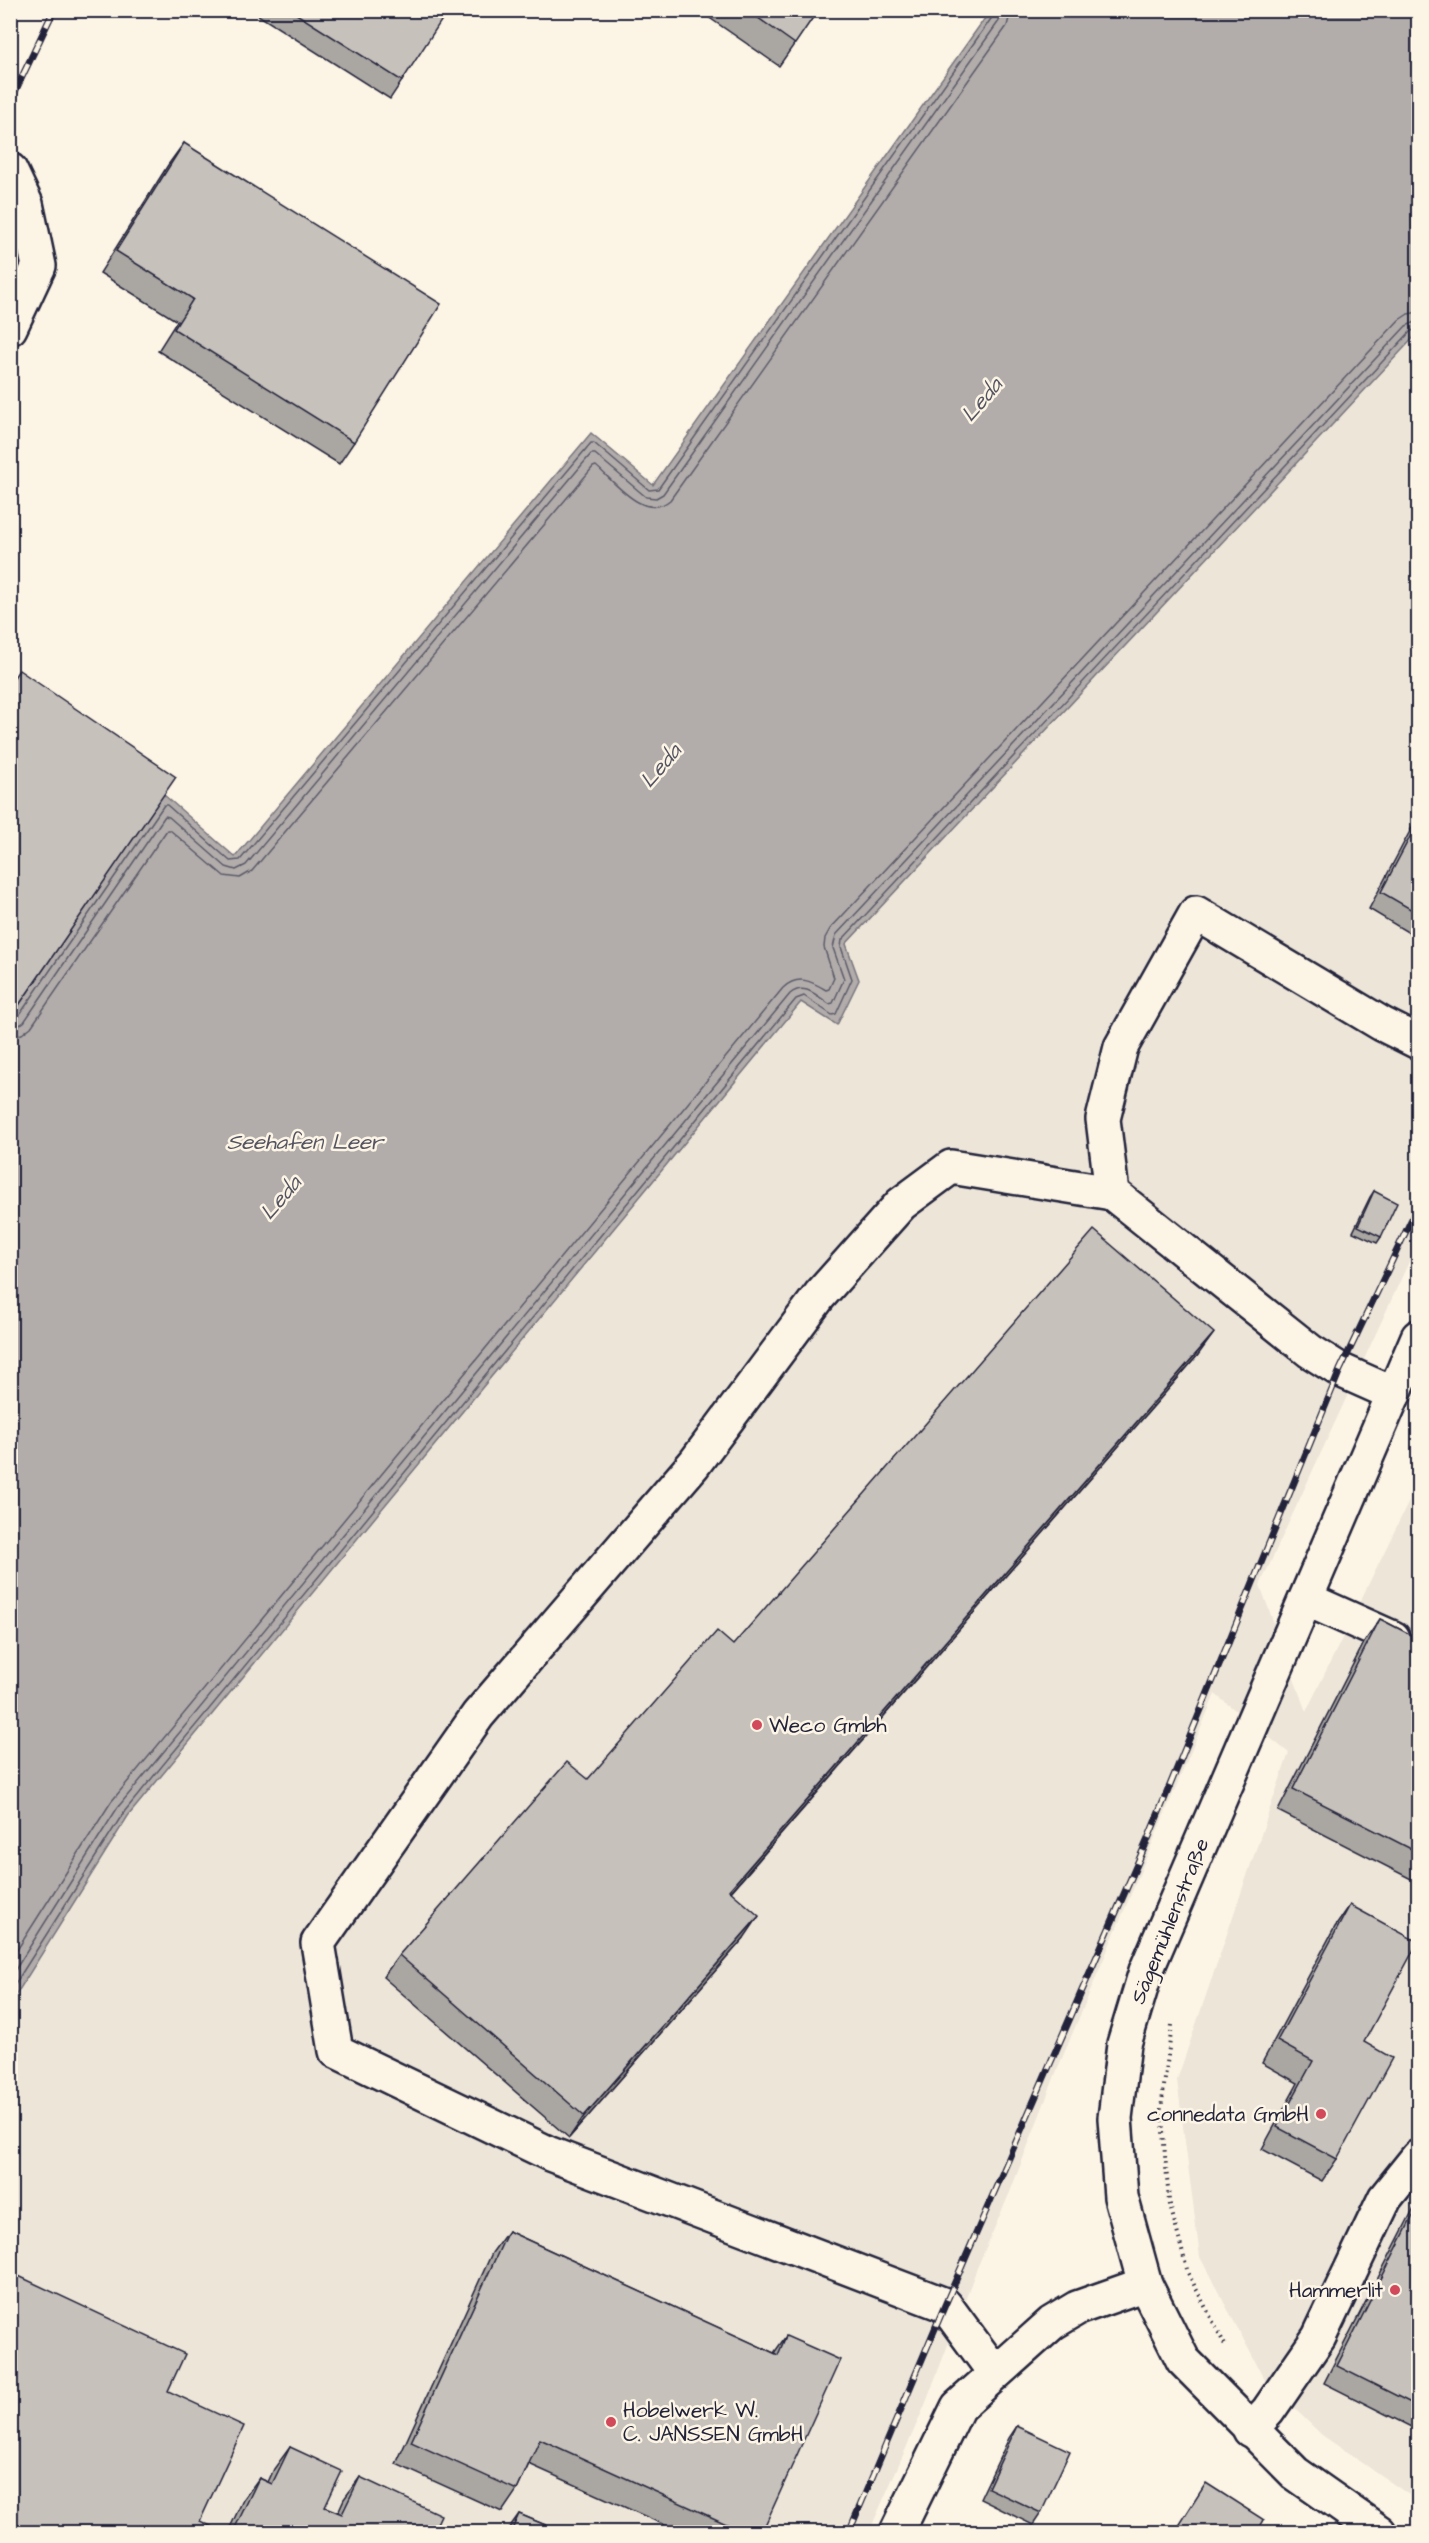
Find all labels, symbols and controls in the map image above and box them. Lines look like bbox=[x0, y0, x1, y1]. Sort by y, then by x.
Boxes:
water label: Leda bbox=[954, 370, 1011, 429]
water label: Leda bbox=[633, 736, 690, 795]
water label: Seehafen Leer bbox=[227, 1127, 386, 1158]
water label: Leda bbox=[253, 1168, 310, 1227]
place label: Weco Gmbh bbox=[769, 1711, 887, 1740]
marker: Weco Gmbh bbox=[750, 1718, 764, 1732]
street label: Sägemühlenstraße bbox=[1123, 1834, 1218, 2009]
place label: connedata GmbH bbox=[1147, 2100, 1309, 2129]
marker: connedata GmbH bbox=[1314, 2107, 1328, 2121]
place label: Hammerlit bbox=[1289, 2276, 1384, 2305]
marker: Hammerlit bbox=[1388, 2283, 1402, 2297]
place label: Hobelwerk W. C. JANSSEN GmbH bbox=[623, 2396, 804, 2449]
marker: Hobelwerk W. C. JANSSEN GmbH bbox=[604, 2415, 618, 2429]

